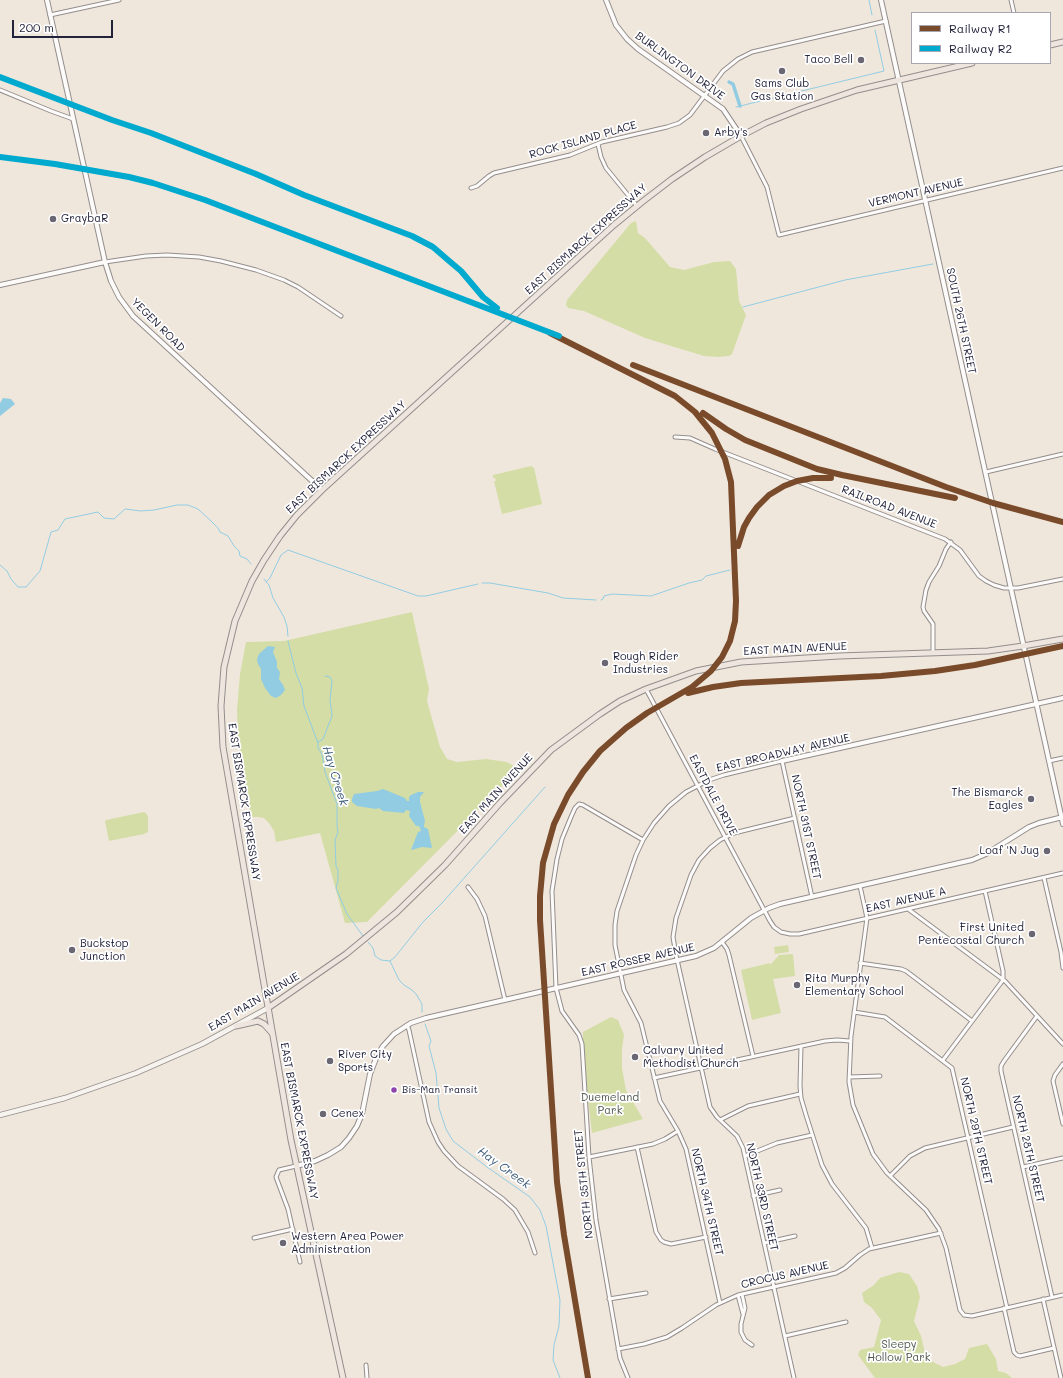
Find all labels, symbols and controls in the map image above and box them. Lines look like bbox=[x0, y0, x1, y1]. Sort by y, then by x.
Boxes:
scale bar bbox=[14, 12, 115, 38]
legend bbox=[911, 12, 1051, 64]
text: 200 m bbox=[19, 19, 54, 35]
text: Railway R1 bbox=[949, 20, 1011, 36]
street label: BURLINGTON DRIVE bbox=[633, 29, 727, 103]
text: Railway R2 bbox=[949, 40, 1012, 56]
place label: Taco Bell bbox=[804, 53, 853, 67]
marker: Taco Bell bbox=[856, 55, 866, 65]
marker: Sams Club Gas Station bbox=[777, 66, 787, 76]
place label: Sams Club Gas Station bbox=[751, 77, 813, 103]
street label: ROCK ISLAND PLACE bbox=[528, 118, 638, 162]
place label: Arby's bbox=[714, 126, 748, 140]
marker: Arby's bbox=[701, 128, 711, 138]
street label: VERMONT AVENUE bbox=[867, 176, 965, 210]
street label: EAST BISMARCK EXPRESSWAY bbox=[522, 181, 650, 297]
place label: GraybaR bbox=[61, 212, 108, 226]
marker: GraybaR bbox=[48, 214, 58, 224]
street label: SOUTH 26TH STREET bbox=[943, 267, 979, 375]
street label: YEGEN ROAD bbox=[128, 295, 188, 355]
street label: EAST BISMARCK EXPRESSWAY bbox=[283, 398, 409, 516]
street label: RAILROAD AVENUE bbox=[840, 483, 938, 531]
street label: EAST MAIN AVENUE bbox=[743, 640, 847, 658]
place label: Rough Rider Industries bbox=[613, 650, 678, 676]
marker: Rough Rider Industries bbox=[600, 658, 610, 668]
street label: EAST BISMARCK EXPRESSWAY bbox=[225, 722, 263, 882]
street label: EAST BROADWAY AVENUE bbox=[715, 731, 851, 775]
water label: Hay Creek bbox=[319, 744, 351, 808]
street label: EAST MAIN AVENUE bbox=[456, 751, 536, 837]
street label: EASTDALE DRIVE bbox=[686, 752, 740, 838]
street label: NORTH 31ST STREET bbox=[788, 773, 824, 881]
place label: The Bismarck Eagles bbox=[951, 786, 1023, 812]
marker: The Bismarck Eagles bbox=[1026, 794, 1036, 804]
place label: Loaf 'N Jug bbox=[980, 844, 1039, 858]
marker: Loaf 'N Jug bbox=[1042, 846, 1052, 856]
street label: EAST AVENUE A bbox=[865, 884, 947, 916]
place label: First United Pentecostal Church bbox=[918, 921, 1024, 947]
marker: First United Pentecostal Church bbox=[1027, 929, 1037, 939]
place label: Buckstop Junction bbox=[80, 937, 129, 963]
street label: EAST ROSSER AVENUE bbox=[580, 941, 696, 979]
marker: Buckstop Junction bbox=[67, 945, 77, 955]
street label: EAST MAIN AVENUE bbox=[206, 970, 302, 1034]
place label: Rita Murphy Elementary School bbox=[805, 972, 904, 998]
marker: Rita Murphy Elementary School bbox=[792, 980, 802, 990]
street label: EAST BISMARCK EXPRESSWAY bbox=[277, 1041, 321, 1201]
place label: Calvary United Methodist Church bbox=[643, 1044, 738, 1070]
place label: River City Sports bbox=[338, 1048, 392, 1074]
marker: Calvary United Methodist Church bbox=[630, 1052, 640, 1062]
marker: River City Sports bbox=[325, 1056, 335, 1066]
street label: NORTH 29TH STREET bbox=[957, 1076, 995, 1186]
place label: Bis-Man Transit bbox=[402, 1084, 478, 1096]
marker: Bis-Man Transit bbox=[389, 1085, 399, 1095]
park label: Duemeland Park bbox=[581, 1091, 639, 1117]
street label: NORTH 28TH STREET bbox=[1009, 1094, 1047, 1204]
place label: Cenex bbox=[331, 1107, 364, 1121]
marker: Cenex bbox=[318, 1109, 328, 1119]
street label: NORTH 35TH STREET bbox=[572, 1129, 596, 1239]
street label: NORTH 33RD STREET bbox=[743, 1142, 781, 1252]
water label: Hay Creek bbox=[475, 1144, 533, 1192]
street label: NORTH 34TH STREET bbox=[688, 1147, 726, 1257]
place label: Western Area Power Administration bbox=[291, 1230, 404, 1256]
marker: Western Area Power Administration bbox=[278, 1238, 288, 1248]
street label: CROCUS AVENUE bbox=[740, 1258, 830, 1292]
park label: Sleepy Hollow Park bbox=[867, 1338, 931, 1364]

